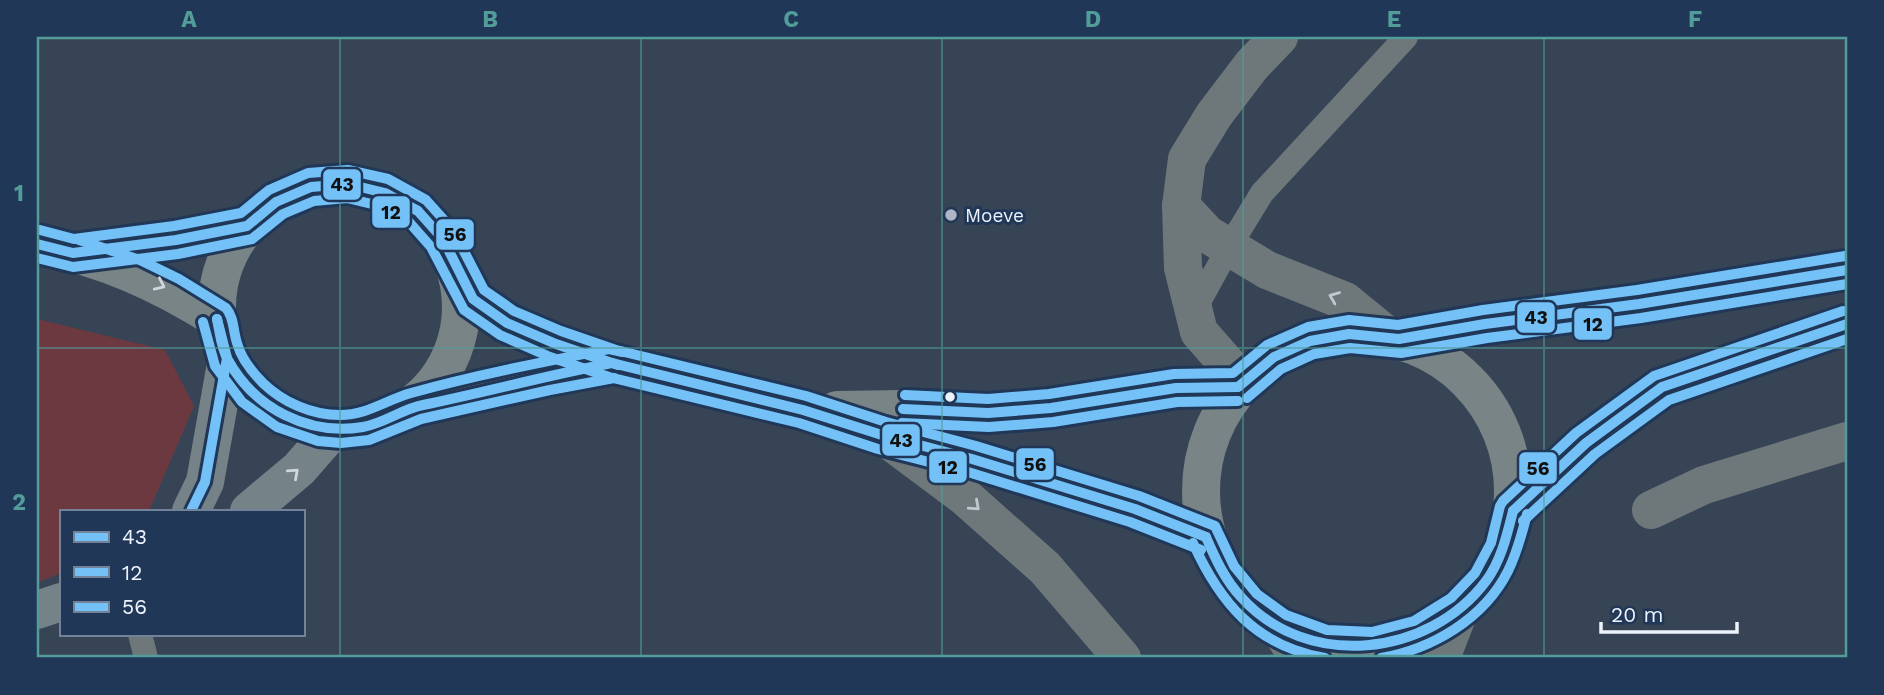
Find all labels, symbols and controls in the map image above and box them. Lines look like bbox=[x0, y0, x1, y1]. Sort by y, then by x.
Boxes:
text: A bbox=[181, 6, 197, 33]
text: B bbox=[482, 6, 498, 33]
text: C bbox=[783, 6, 799, 33]
text: D bbox=[1085, 6, 1101, 33]
text: E bbox=[1387, 6, 1401, 33]
text: F bbox=[1688, 6, 1702, 33]
line badge: 43 bbox=[322, 168, 362, 201]
text: 43 bbox=[330, 173, 354, 196]
text: 1 bbox=[14, 180, 24, 207]
line badge: 12 bbox=[371, 195, 411, 229]
text: 12 bbox=[381, 201, 401, 224]
place label: Moeve bbox=[965, 204, 1024, 227]
marker: Moeve bbox=[943, 207, 959, 223]
line badge: 56 bbox=[435, 218, 475, 251]
text: 56 bbox=[444, 223, 467, 246]
one-way arrow bbox=[153, 277, 165, 291]
one-way arrow bbox=[1328, 291, 1340, 305]
line badge: 43 bbox=[1516, 301, 1556, 334]
text: 43 bbox=[1524, 306, 1548, 329]
line badge: 12 bbox=[1573, 307, 1613, 341]
text: 12 bbox=[1583, 313, 1603, 336]
unlabelled marker bbox=[943, 390, 957, 404]
line badge: 43 bbox=[881, 423, 921, 457]
text: 43 bbox=[889, 429, 913, 452]
line badge: 56 bbox=[1015, 447, 1055, 481]
line badge: 12 bbox=[928, 450, 968, 484]
line badge: 56 bbox=[1518, 451, 1558, 485]
text: 56 bbox=[1024, 453, 1047, 476]
text: 12 bbox=[938, 456, 958, 479]
text: 56 bbox=[1527, 457, 1550, 480]
one-way arrow bbox=[286, 469, 299, 481]
text: 2 bbox=[12, 489, 26, 516]
one-way arrow bbox=[967, 498, 980, 510]
legend bbox=[60, 510, 304, 636]
text: 43 bbox=[122, 524, 147, 549]
text: 12 bbox=[122, 560, 142, 585]
scale bar bbox=[1601, 590, 1737, 634]
text: 56 bbox=[122, 594, 147, 619]
text: 20 m bbox=[1611, 602, 1663, 627]

